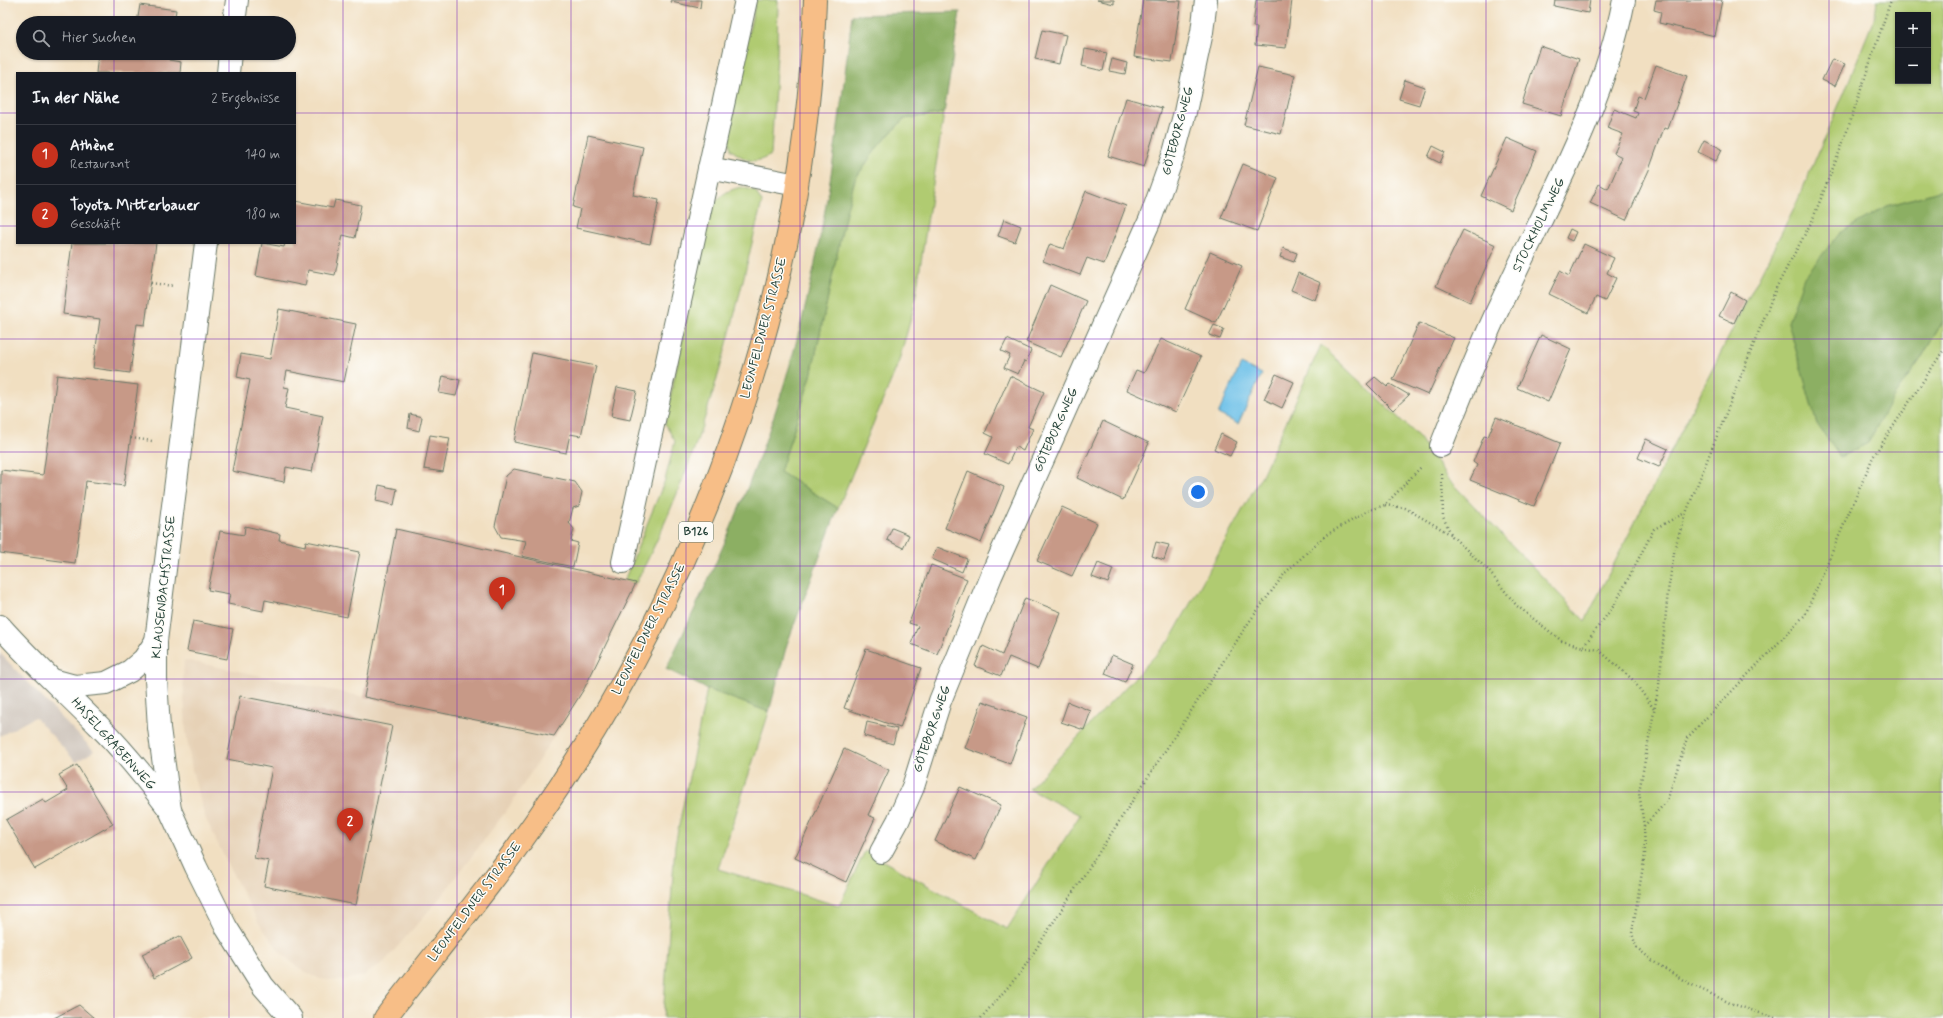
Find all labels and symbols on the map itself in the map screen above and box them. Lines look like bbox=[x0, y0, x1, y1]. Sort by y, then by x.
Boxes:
street label: GÖTEBORGWEG bbox=[1158, 85, 1198, 177]
street label: STOCKHOLMWEG bbox=[1509, 175, 1569, 275]
street label: LEONFELDNER STRASSE bbox=[737, 255, 791, 401]
street label: GÖTEBORGWEG bbox=[1030, 385, 1082, 475]
your location bbox=[1188, 482, 1208, 502]
street label: KLAUSENBACHSTRASSE bbox=[148, 515, 180, 659]
road number: B126 bbox=[679, 522, 713, 542]
street label: LEONFELDNER STRASSE bbox=[608, 560, 690, 698]
pin: 1 bbox=[489, 577, 515, 610]
street label: GÖTEBORGWEG bbox=[909, 683, 955, 775]
street label: HASELGRABENWEG bbox=[67, 694, 159, 794]
pin: 2 bbox=[337, 808, 363, 841]
street label: LEONFELDNER STRASSE bbox=[424, 839, 526, 965]

